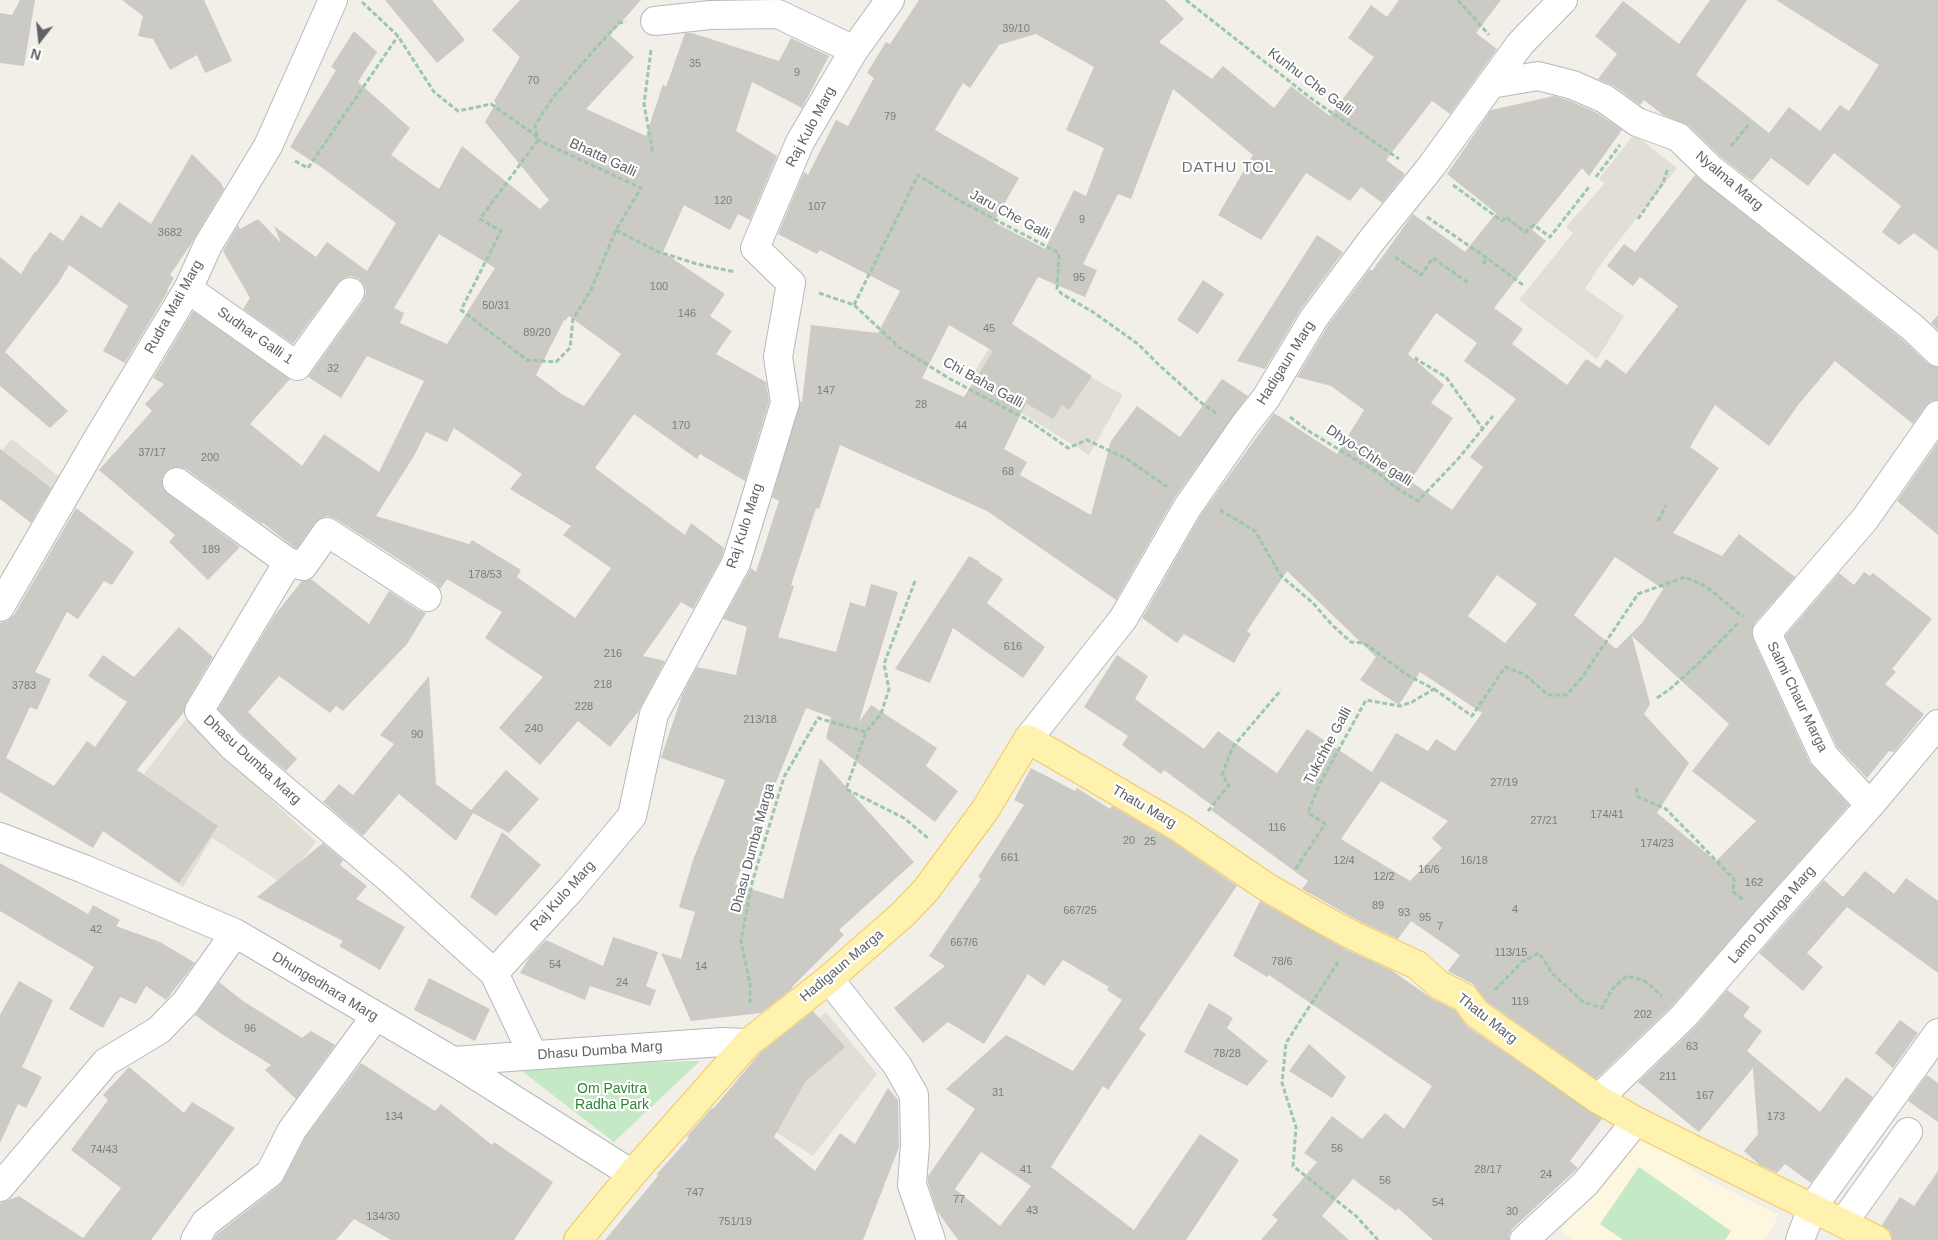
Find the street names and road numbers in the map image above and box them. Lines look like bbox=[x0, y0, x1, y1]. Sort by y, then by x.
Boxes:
street label: Kunhu Che Galli bbox=[1264, 45, 1356, 119]
street label: Raj Kulo Marg bbox=[783, 84, 839, 170]
street label: Bhatta Galli bbox=[567, 135, 639, 181]
street label: Nyalma Marg bbox=[1692, 148, 1766, 214]
street label: Jaru Che Galli bbox=[967, 187, 1053, 243]
street label: Rudra Mati Marg bbox=[141, 257, 207, 357]
street label: Sudhar Galli 1 bbox=[214, 304, 296, 368]
street label: Hadigaun Marg bbox=[1254, 318, 1318, 408]
street label: Chi Baha Galli bbox=[940, 354, 1026, 412]
street label: Dhyo-Chhe galli bbox=[1323, 422, 1415, 490]
street label: Raj Kulo Marg bbox=[723, 481, 767, 571]
street label: Salmi Chaur Marga bbox=[1763, 639, 1831, 755]
street label: Tukchhe Galli bbox=[1301, 704, 1355, 788]
street label: Dhasu Dumba Marg bbox=[200, 712, 304, 808]
street label: Dhasu Dumba Marga bbox=[728, 782, 778, 914]
street label: Thatu Marg bbox=[1109, 782, 1179, 832]
street label: Raj Kulo Marg bbox=[527, 857, 599, 935]
street label: Lamo Dhunga Marg bbox=[1725, 863, 1819, 967]
street label: Hadigaun Marga bbox=[797, 926, 887, 1006]
street label: Dhungedhara Marg bbox=[269, 949, 381, 1025]
street label: Thatu Marg bbox=[1454, 990, 1520, 1048]
street label: Dhasu Dumba Marg bbox=[537, 1038, 663, 1064]

